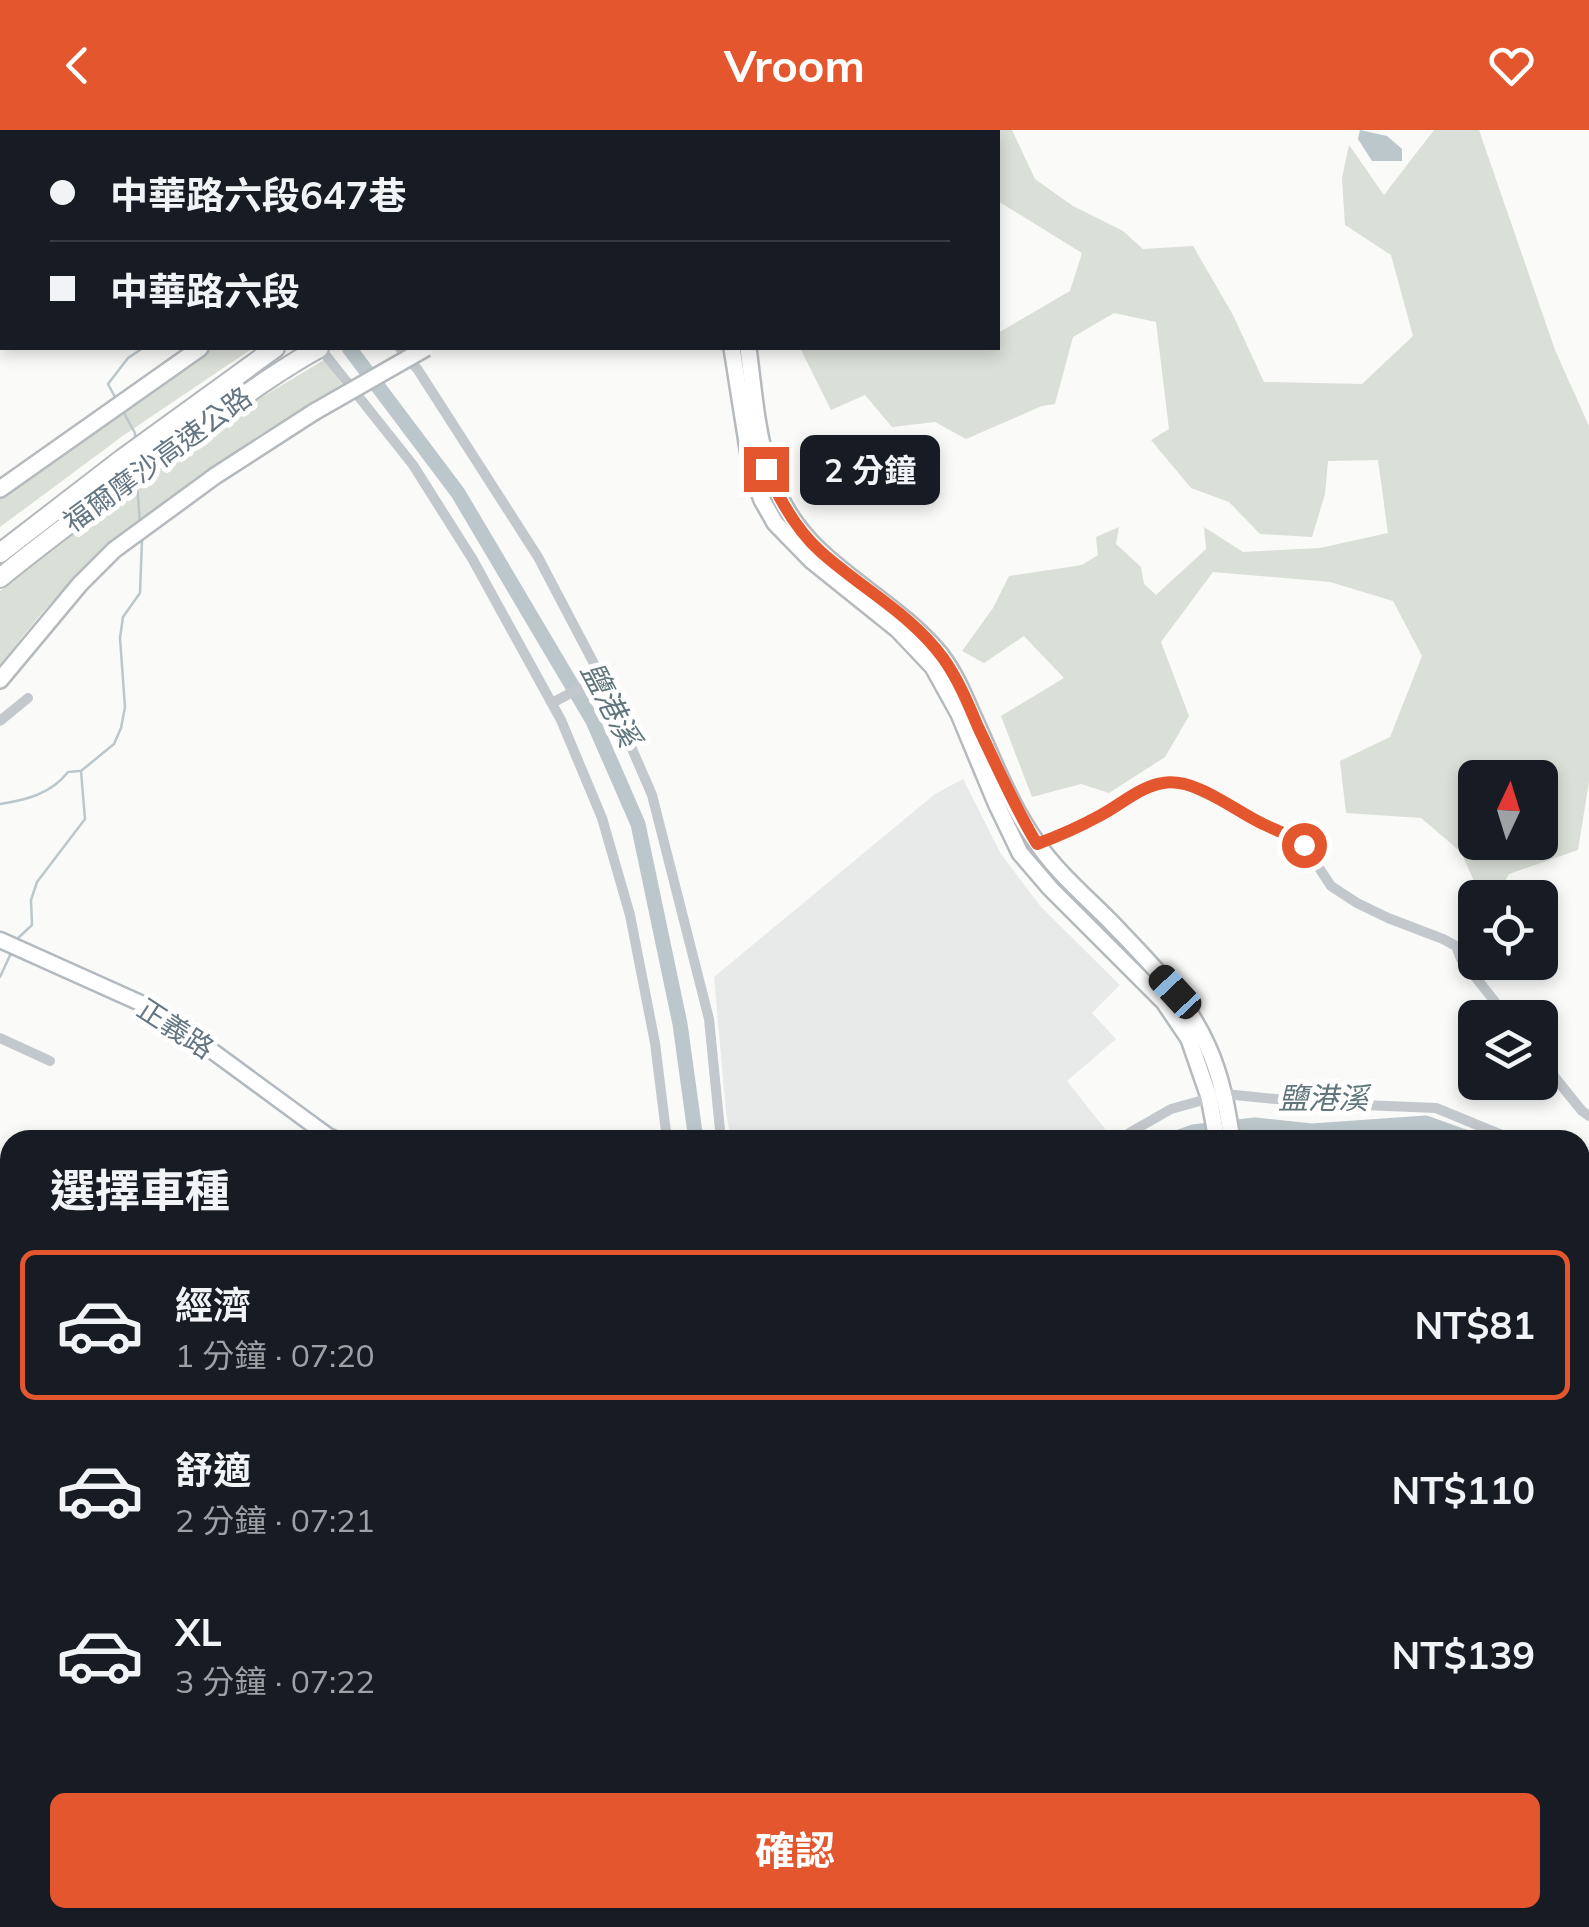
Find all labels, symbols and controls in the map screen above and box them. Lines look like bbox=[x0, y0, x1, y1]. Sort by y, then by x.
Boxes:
text: Vroom bbox=[724, 37, 865, 93]
icon: back bbox=[50, 38, 105, 93]
icon: heart bbox=[1484, 38, 1539, 93]
text: 中華路六段647巷 bbox=[110, 171, 406, 219]
text: 中華路六段 bbox=[110, 267, 300, 315]
street label: 福爾摩沙高速公路 bbox=[56, 379, 258, 539]
callout: 2 分鐘 bbox=[801, 434, 941, 504]
route end bbox=[744, 447, 789, 492]
text: 2 分鐘 bbox=[824, 450, 916, 490]
water label: 鹽港溪 bbox=[573, 655, 651, 756]
north arrow bbox=[1458, 760, 1558, 860]
map controls bbox=[1458, 760, 1558, 1100]
route start bbox=[1282, 823, 1327, 868]
button: locate bbox=[1458, 880, 1558, 980]
car bbox=[1144, 960, 1206, 1024]
street label: 正義路 bbox=[131, 990, 221, 1066]
button: layers bbox=[1458, 1000, 1558, 1100]
water label: 鹽港溪 bbox=[1278, 1079, 1372, 1117]
text: 選擇車種 bbox=[50, 1162, 230, 1218]
icon: car bbox=[55, 1280, 145, 1370]
text: 經濟 bbox=[175, 1281, 251, 1329]
text: NT$81 bbox=[1414, 1301, 1535, 1349]
text: 1 分鐘 · 07:20 bbox=[175, 1335, 375, 1375]
icon: car bbox=[55, 1445, 145, 1535]
text: 舒適 bbox=[175, 1446, 251, 1494]
text: NT$110 bbox=[1392, 1466, 1535, 1514]
text: 2 分鐘 · 07:21 bbox=[175, 1500, 375, 1540]
text: XL bbox=[175, 1608, 222, 1656]
icon: car bbox=[55, 1610, 145, 1700]
text: NT$139 bbox=[1392, 1631, 1535, 1679]
text: 3 分鐘 · 07:22 bbox=[175, 1661, 375, 1701]
button: 確認 bbox=[50, 1793, 1540, 1908]

